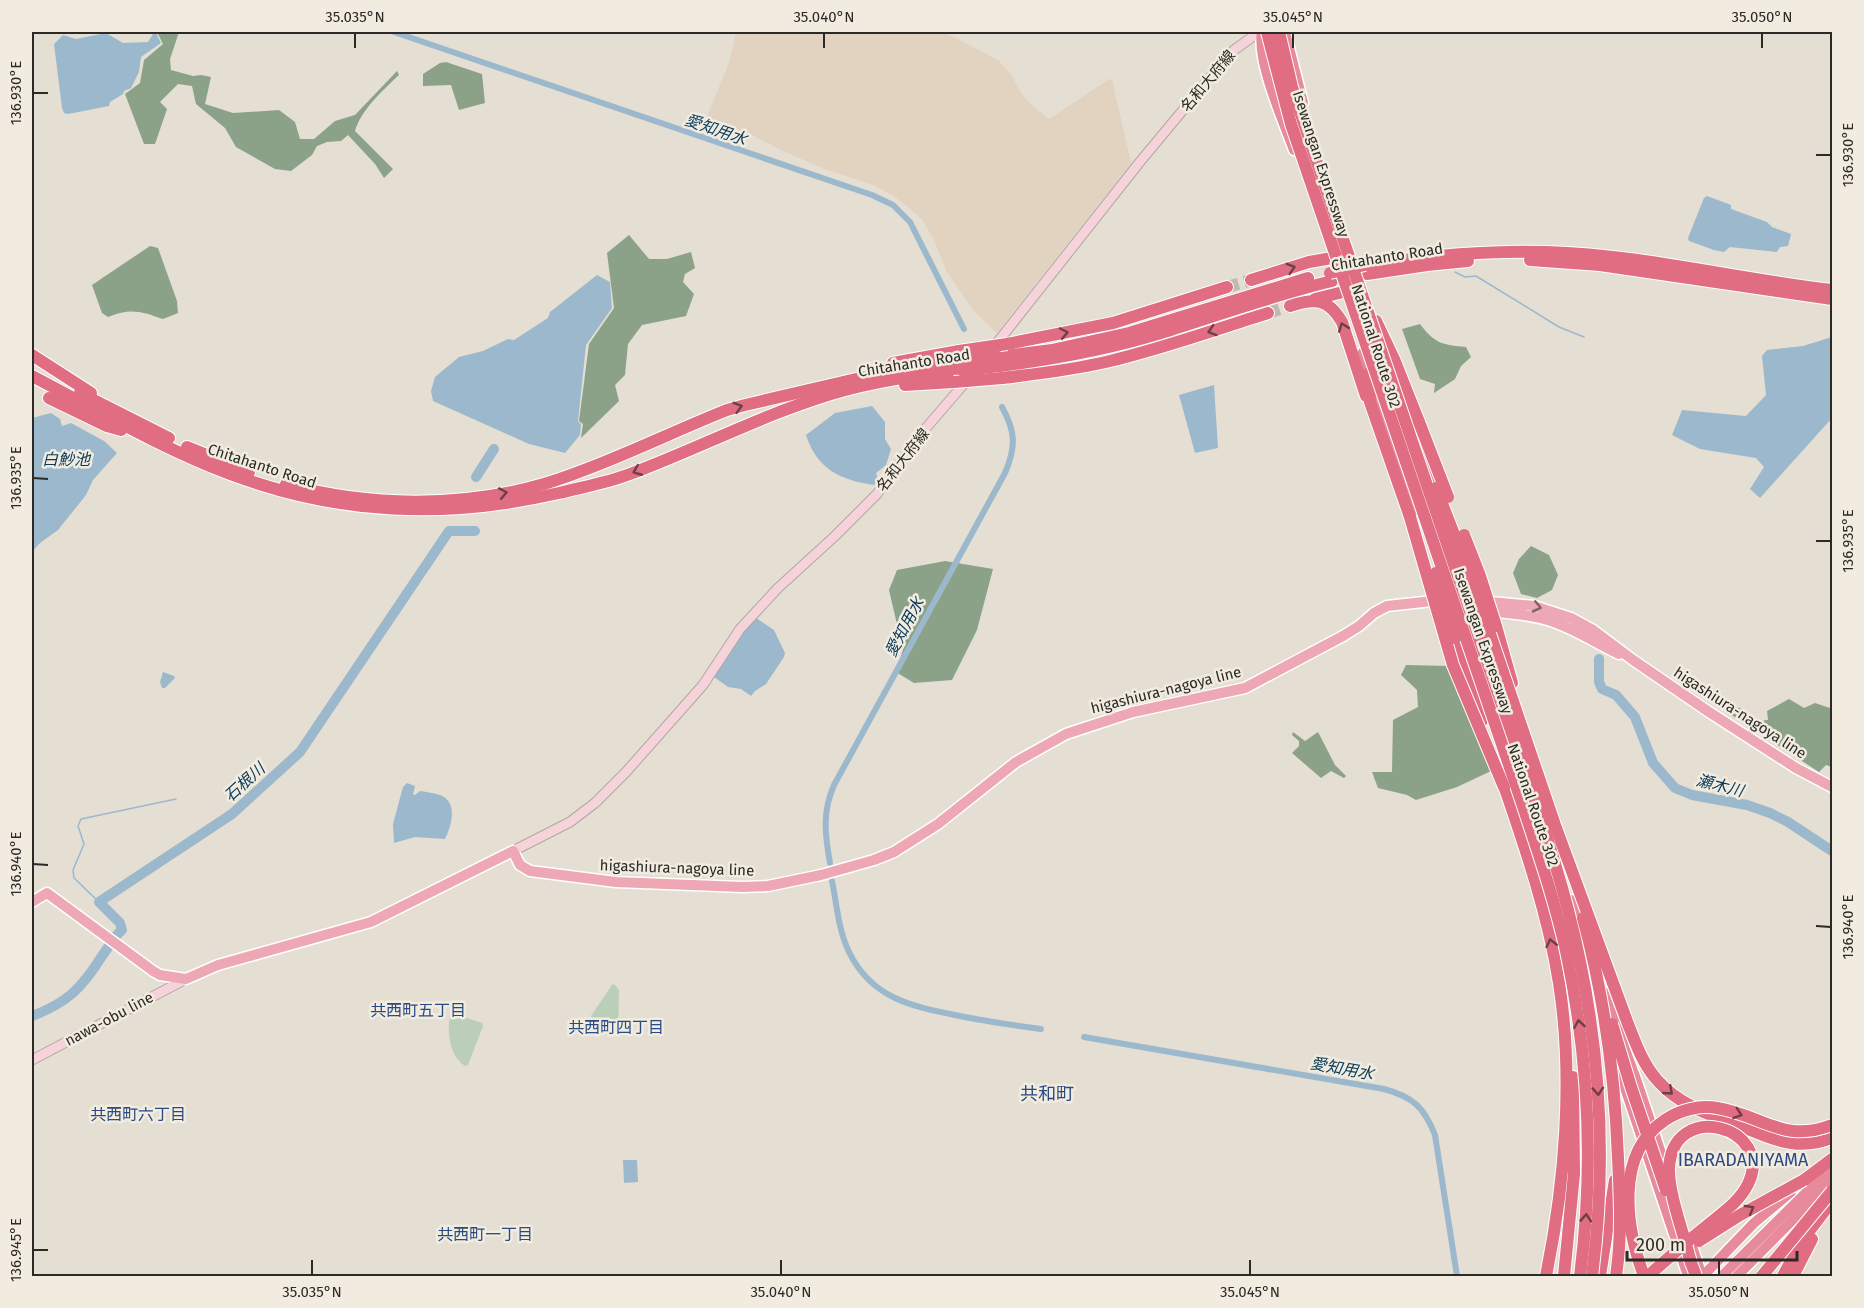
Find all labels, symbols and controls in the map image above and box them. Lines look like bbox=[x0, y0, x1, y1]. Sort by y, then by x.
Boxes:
text: 35.035°N bbox=[325, 8, 385, 26]
text: 35.040°N bbox=[793, 8, 855, 26]
text: 35.045°N bbox=[1263, 8, 1323, 26]
text: 35.050°N bbox=[1732, 8, 1792, 26]
street label: 名和大府線 bbox=[1177, 46, 1239, 116]
text: 136.930°E bbox=[7, 61, 25, 125]
street label: Isewangan Expressway bbox=[1289, 88, 1353, 240]
water label: 愛知用水 bbox=[682, 110, 751, 150]
text: 136.930°E bbox=[1839, 123, 1857, 187]
street label: Chitahanto Road bbox=[1330, 239, 1444, 275]
one-way arrow bbox=[1285, 262, 1296, 275]
street label: National Route 302 bbox=[1348, 282, 1404, 410]
one-way arrow bbox=[1338, 323, 1351, 333]
one-way arrow bbox=[1207, 324, 1218, 336]
one-way arrow bbox=[1059, 327, 1069, 340]
street label: Chitahanto Road bbox=[857, 345, 971, 381]
one-way arrow bbox=[732, 402, 743, 414]
street label: 名和大府線 bbox=[873, 425, 933, 495]
street label: Chitahanto Road bbox=[205, 440, 319, 492]
text: 136.935°E bbox=[7, 446, 25, 510]
water label: 白魦池 bbox=[42, 450, 92, 469]
one-way arrow bbox=[633, 464, 644, 476]
one-way arrow bbox=[498, 487, 508, 500]
text: 136.935°E bbox=[1839, 509, 1857, 573]
street label: Isewangan Expressway bbox=[1450, 566, 1517, 717]
water label: 愛知用水 bbox=[881, 593, 929, 660]
one-way arrow bbox=[1531, 600, 1541, 613]
street label: higashiura-nagoya line bbox=[1089, 663, 1243, 717]
street label: higashiura-nagoya line bbox=[1670, 663, 1810, 763]
street label: National Route 302 bbox=[1504, 741, 1562, 869]
water label: 石根川 bbox=[220, 758, 270, 805]
water label: 瀬木川 bbox=[1694, 770, 1747, 801]
text: 136.940°E bbox=[7, 831, 25, 897]
street label: higashiura-nagoya line bbox=[599, 856, 755, 880]
text: 136.940°E bbox=[1839, 894, 1857, 960]
one-way arrow bbox=[1545, 938, 1558, 948]
street label: nawa-obu line bbox=[62, 988, 156, 1050]
district label: 共西町五丁目 bbox=[370, 1001, 466, 1020]
district label: 共西町四丁目 bbox=[568, 1018, 664, 1037]
one-way arrow bbox=[1573, 1019, 1585, 1028]
water label: 愛知用水 bbox=[1309, 1054, 1377, 1084]
district label: 共和町 bbox=[1020, 1083, 1074, 1105]
one-way arrow bbox=[1662, 1084, 1672, 1095]
one-way arrow bbox=[1591, 1086, 1604, 1095]
district label: 共西町六丁目 bbox=[90, 1105, 186, 1124]
one-way arrow bbox=[1732, 1106, 1743, 1119]
district label: IBARADANIYAMA bbox=[1678, 1149, 1809, 1171]
one-way arrow bbox=[1744, 1205, 1754, 1216]
one-way arrow bbox=[1579, 1214, 1592, 1223]
text: 136.945°E bbox=[7, 1218, 25, 1282]
scale bar bbox=[1627, 1224, 1796, 1262]
district label: 共西町一丁目 bbox=[437, 1225, 533, 1244]
text: 200 m bbox=[1636, 1234, 1685, 1256]
text: 35.035°N bbox=[282, 1283, 342, 1301]
text: 35.040°N bbox=[750, 1283, 812, 1301]
text: 35.045°N bbox=[1220, 1283, 1280, 1301]
text: 35.050°N bbox=[1689, 1283, 1749, 1301]

